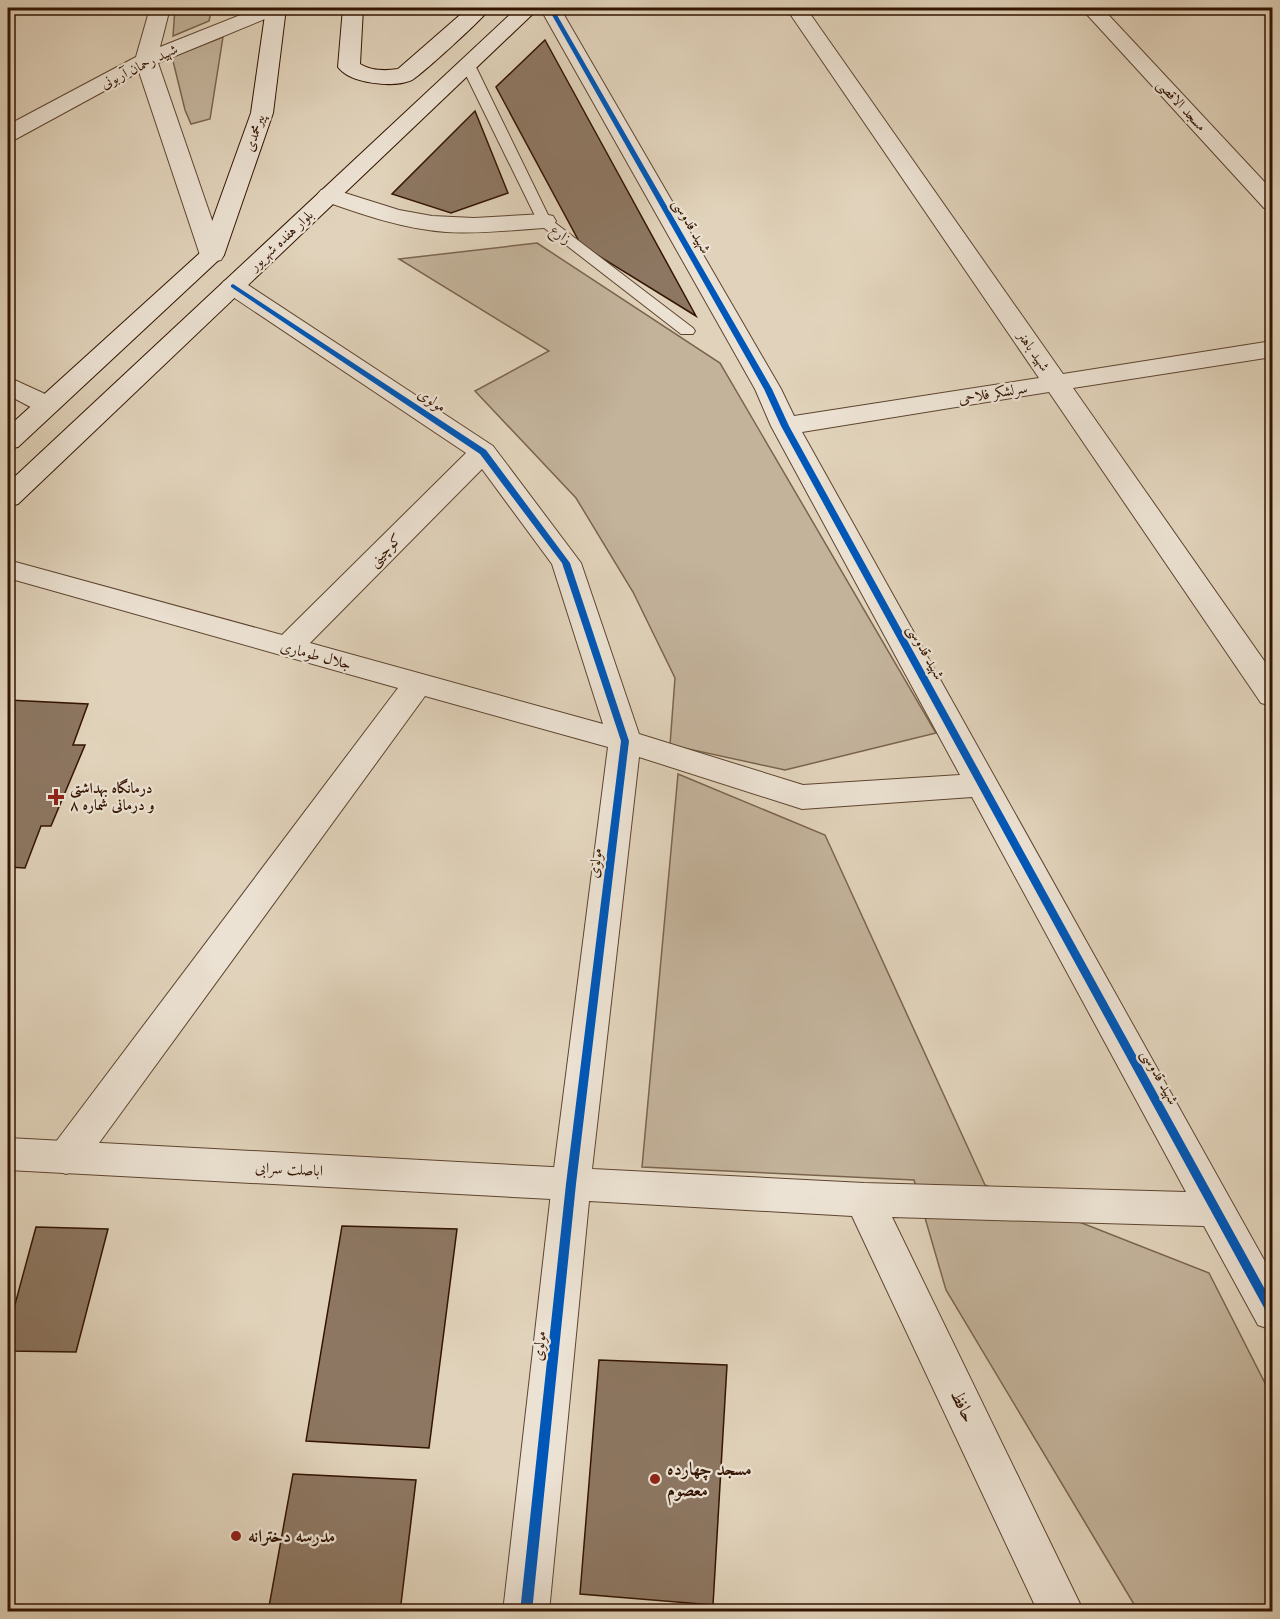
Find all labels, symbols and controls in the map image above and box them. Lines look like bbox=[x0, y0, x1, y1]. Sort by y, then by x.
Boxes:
street label: شهید رحمان آربونی bbox=[98, 40, 181, 93]
street label: مسجد الاقصی bbox=[1153, 75, 1211, 135]
street label: پیرمحمدی bbox=[240, 111, 271, 154]
street label: شهید قدوسی bbox=[667, 195, 716, 258]
street label: بلوار هفده شهریور bbox=[244, 206, 318, 276]
street label: زارع bbox=[545, 220, 575, 250]
street label: شهید باهنر bbox=[1012, 326, 1054, 375]
street label: سرلشکر فلاحی bbox=[957, 378, 1029, 408]
street label: مولوی bbox=[414, 383, 450, 416]
street label: کوچینی bbox=[364, 529, 407, 572]
street label: شهید قدوسی bbox=[902, 621, 949, 684]
street label: جلال طوماری bbox=[278, 636, 354, 673]
place label: درمانگاه بهداشتی و درمانی شماره ۸ bbox=[70, 778, 155, 814]
marker: درمانگاه بهداشتی و درمانی شماره ۸ bbox=[47, 788, 65, 806]
street label: مولوی bbox=[583, 847, 606, 879]
street label: شهید قدوسی bbox=[1136, 1046, 1183, 1109]
street label: اباصلت سرابی bbox=[255, 1157, 323, 1182]
street label: مولوی bbox=[527, 1330, 550, 1362]
street label: حافظ bbox=[946, 1386, 980, 1426]
place label: مسجد چهارده معصوم bbox=[667, 1458, 752, 1506]
marker: مسجد چهارده معصوم bbox=[648, 1472, 662, 1486]
place label: مدرسه دخترانه bbox=[248, 1525, 335, 1547]
marker: مدرسه دخترانه bbox=[229, 1529, 243, 1543]

